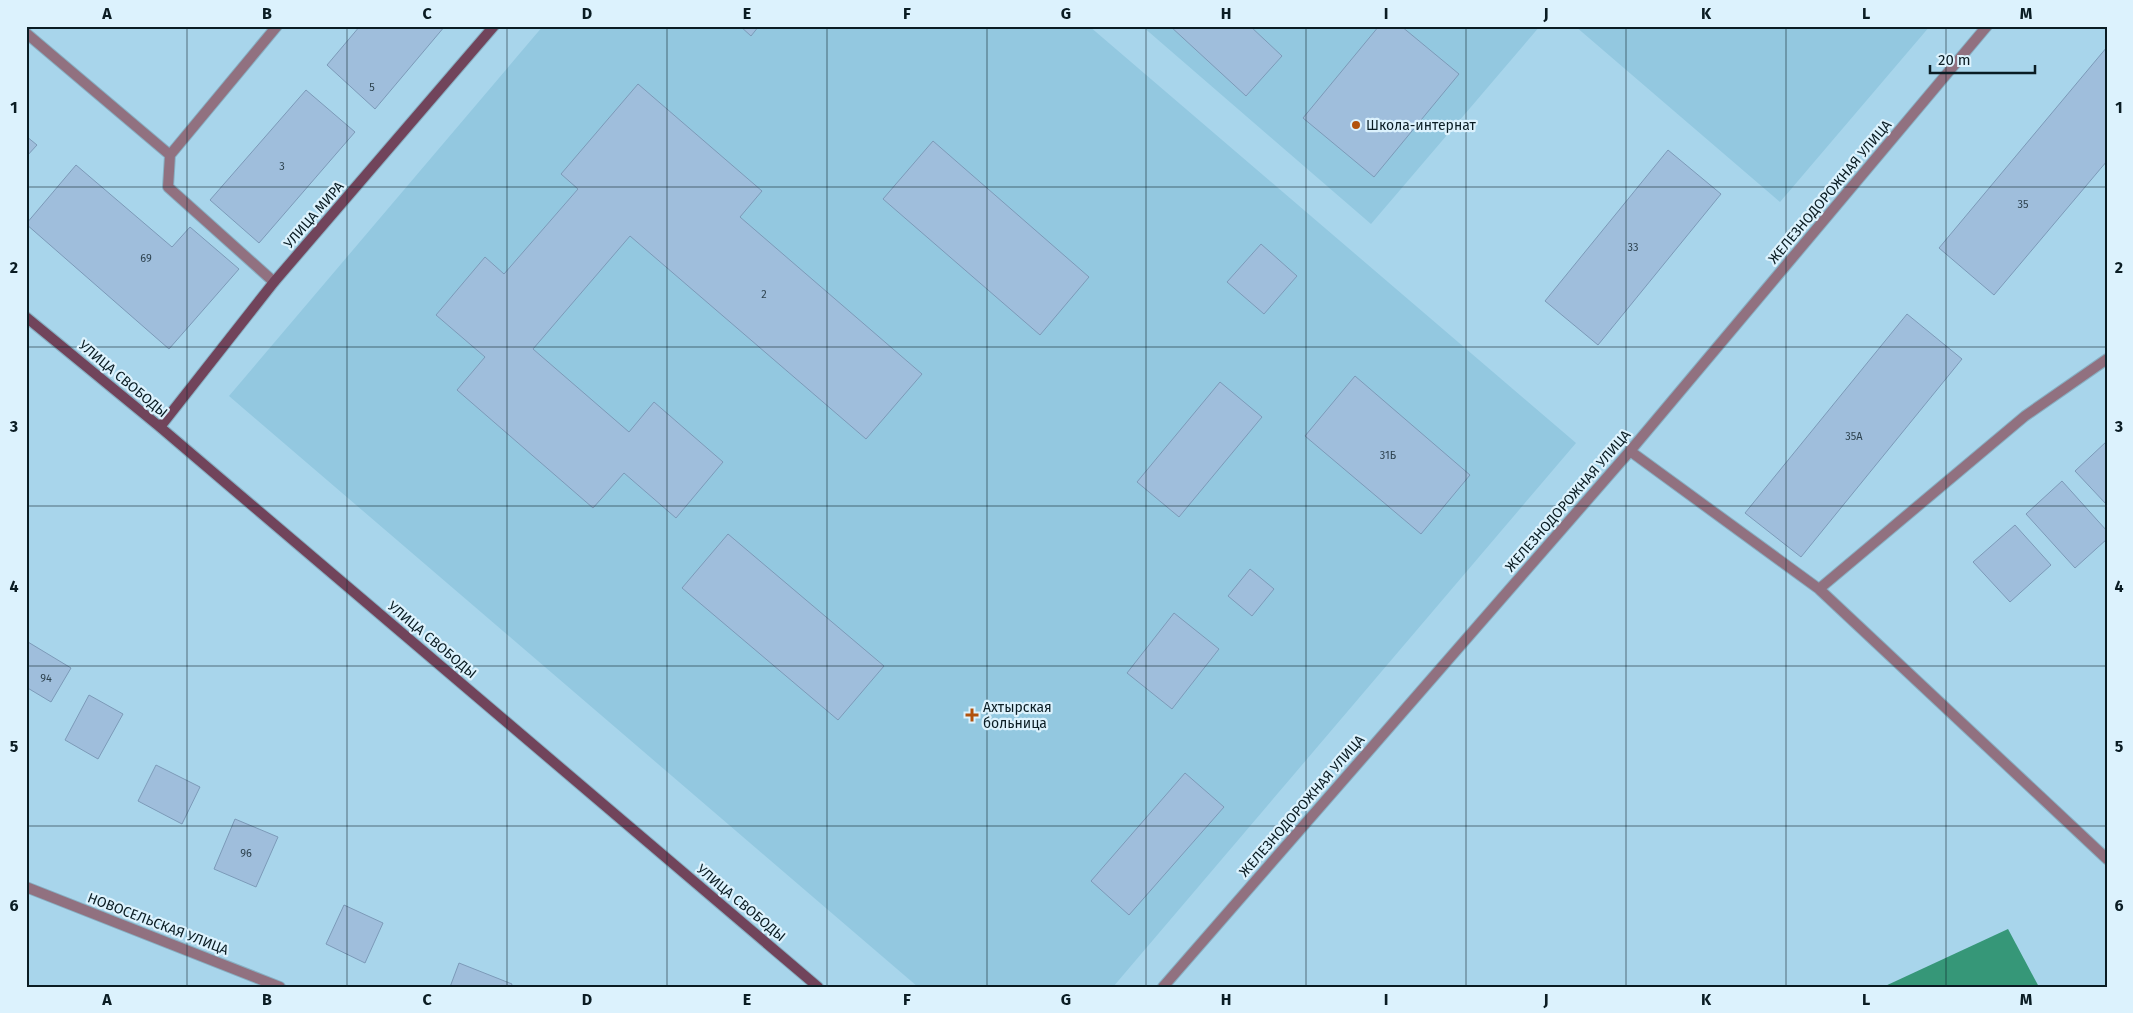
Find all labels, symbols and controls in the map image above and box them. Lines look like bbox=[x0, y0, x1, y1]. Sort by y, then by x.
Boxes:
text: A bbox=[101, 4, 112, 23]
text: B bbox=[262, 4, 272, 23]
text: C bbox=[422, 4, 432, 23]
text: D bbox=[582, 4, 592, 23]
text: E bbox=[743, 4, 751, 23]
text: F bbox=[903, 4, 911, 23]
text: G bbox=[1061, 4, 1071, 23]
text: H bbox=[1221, 4, 1231, 23]
text: I bbox=[1384, 4, 1388, 23]
text: J bbox=[1542, 4, 1549, 23]
text: K bbox=[1701, 4, 1712, 23]
text: L bbox=[1862, 4, 1870, 23]
text: M bbox=[2020, 4, 2033, 23]
scale bar bbox=[1930, 42, 2036, 74]
text: 20 m bbox=[1938, 51, 1971, 69]
house number: 5 bbox=[369, 81, 375, 94]
text: 1 bbox=[10, 98, 18, 117]
text: 1 bbox=[2115, 98, 2123, 117]
place label: Школа-интернат bbox=[1366, 117, 1477, 134]
street label: ЖЕЛЕЗНОДОРОЖНАЯ УЛИЦА bbox=[1765, 117, 1895, 267]
marker: Школа-интернат bbox=[1350, 119, 1362, 131]
house number: 3 bbox=[279, 160, 285, 173]
street label: УЛИЦА МИРА bbox=[280, 178, 348, 252]
house number: 35 bbox=[2018, 198, 2029, 211]
house number: 33 bbox=[1628, 241, 1638, 254]
house number: 69 bbox=[140, 252, 152, 265]
text: 2 bbox=[10, 258, 18, 277]
text: 2 bbox=[2115, 258, 2123, 277]
house number: 2 bbox=[761, 288, 767, 301]
street label: УЛИЦА СВОБОДЫ bbox=[75, 337, 171, 421]
text: 3 bbox=[9, 417, 18, 436]
text: 3 bbox=[2114, 417, 2123, 436]
street label: ЖЕЛЕЗНОДОРОЖНАЯ УЛИЦА bbox=[1502, 427, 1634, 575]
house number: 35А bbox=[1845, 430, 1863, 443]
house number: 31Б bbox=[1380, 449, 1397, 462]
text: 4 bbox=[9, 577, 19, 596]
text: 4 bbox=[2114, 577, 2124, 596]
street label: УЛИЦА СВОБОДЫ bbox=[384, 598, 480, 682]
house number: 94 bbox=[40, 672, 52, 685]
place label: Ахтырская больница bbox=[983, 699, 1052, 732]
marker: Ахтырская больница bbox=[965, 708, 979, 722]
street label: ЖЕЛЕЗНОДОРОЖНАЯ УЛИЦА bbox=[1236, 732, 1368, 880]
text: 5 bbox=[10, 737, 19, 756]
text: 5 bbox=[2115, 737, 2124, 756]
house number: 96 bbox=[240, 847, 252, 860]
street label: УЛИЦА СВОБОДЫ bbox=[693, 861, 789, 945]
street label: НОВОСЕЛЬСКАЯ УЛИЦА bbox=[85, 889, 231, 959]
text: 6 bbox=[9, 896, 19, 915]
text: 6 bbox=[2114, 896, 2124, 915]
text: A bbox=[101, 990, 112, 1009]
text: B bbox=[262, 990, 272, 1009]
text: C bbox=[422, 990, 432, 1009]
text: D bbox=[582, 990, 592, 1009]
text: E bbox=[743, 990, 751, 1009]
text: F bbox=[903, 990, 911, 1009]
text: G bbox=[1061, 990, 1071, 1009]
text: H bbox=[1221, 990, 1231, 1009]
text: I bbox=[1384, 990, 1388, 1009]
text: J bbox=[1542, 990, 1549, 1009]
text: K bbox=[1701, 990, 1712, 1009]
text: L bbox=[1862, 990, 1870, 1009]
text: M bbox=[2020, 990, 2033, 1009]

